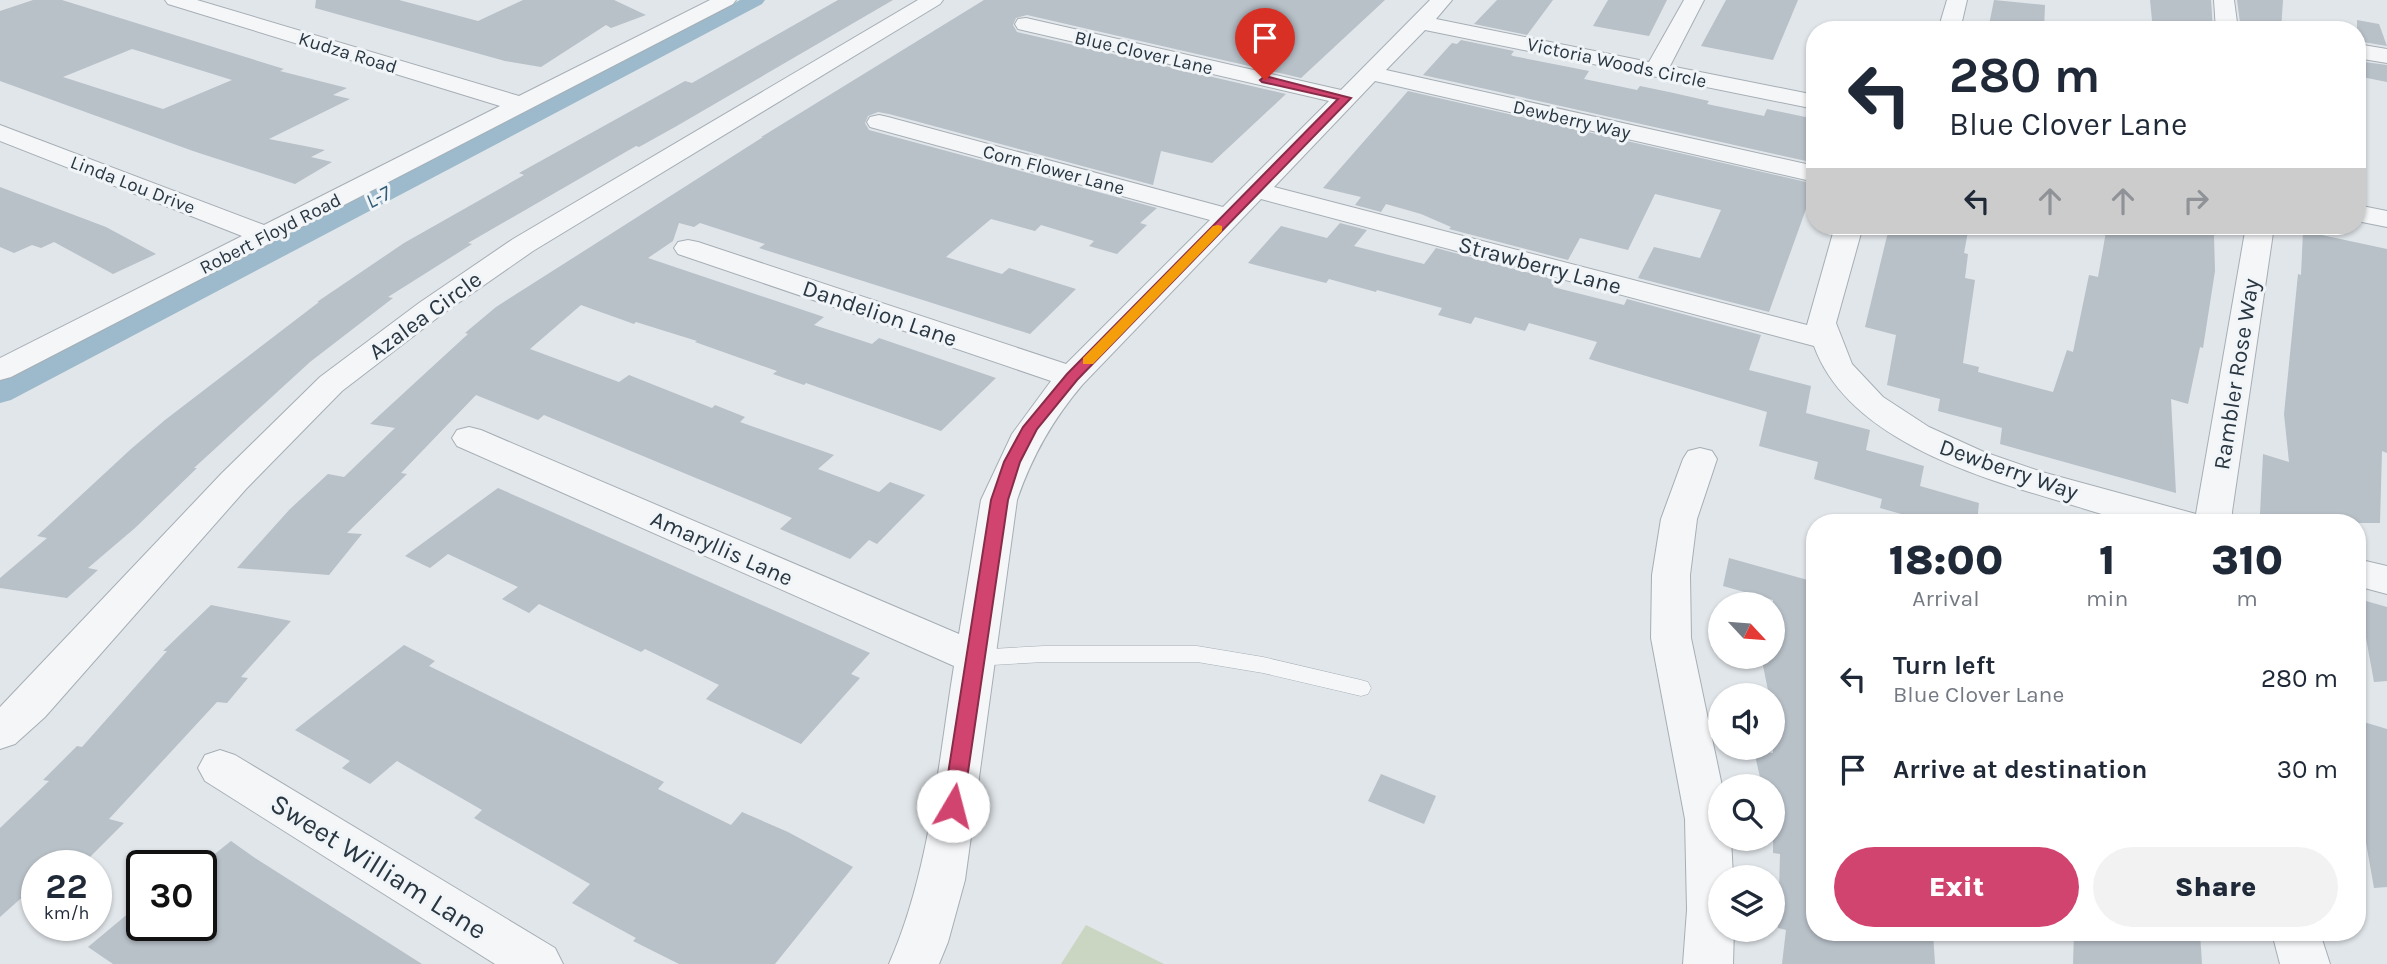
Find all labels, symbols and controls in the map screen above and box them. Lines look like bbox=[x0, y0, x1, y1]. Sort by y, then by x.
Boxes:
pin bbox=[1235, 8, 1295, 80]
icon: arrive bbox=[1246, 19, 1284, 57]
street label: Blue Clover Lane bbox=[1072, 26, 1215, 80]
street label: Kudza Road bbox=[296, 28, 400, 78]
street label: Victoria Woods Circle bbox=[1525, 33, 1709, 93]
text: 280 m bbox=[1949, 47, 2100, 104]
icon: left bbox=[1834, 49, 1925, 140]
street label: Dewberry Way bbox=[1511, 96, 1633, 144]
text: Blue Clover Lane bbox=[1949, 106, 2187, 143]
street label: Corn Flower Lane bbox=[980, 140, 1127, 199]
street label: Linda Lou Drive bbox=[67, 151, 198, 219]
water label: L-7 bbox=[362, 180, 395, 213]
icon: left bbox=[1958, 182, 1996, 220]
icon: ahead bbox=[2031, 182, 2069, 220]
icon: ahead bbox=[2104, 182, 2142, 220]
icon: right bbox=[2177, 182, 2215, 220]
street label: Robert Floyd Road bbox=[196, 189, 345, 279]
street label: Strawberry Lane bbox=[1455, 231, 1624, 300]
street label: Azalea Circle bbox=[364, 266, 487, 365]
street label: Dandelion Lane bbox=[799, 274, 961, 353]
street label: Rambler Rose Way bbox=[2208, 276, 2265, 472]
street label: Dewberry Way bbox=[1936, 433, 2082, 506]
street label: Amaryllis Lane bbox=[647, 505, 797, 592]
text: 18:00 bbox=[1889, 535, 2003, 585]
text: 1 bbox=[2099, 535, 2115, 585]
text: 310 bbox=[2211, 535, 2283, 585]
text: Arrival bbox=[1912, 585, 1980, 612]
text: min bbox=[2086, 585, 2128, 612]
text: m bbox=[2236, 585, 2258, 612]
north arrow bbox=[1708, 592, 1785, 668]
map controls bbox=[1708, 592, 1785, 942]
text: Turn left bbox=[1893, 650, 1995, 681]
icon: left bbox=[1834, 660, 1872, 698]
text: 280 m bbox=[2261, 663, 2338, 694]
text: Blue Clover Lane bbox=[1893, 681, 2064, 708]
button: sound bbox=[1708, 683, 1785, 760]
icon: arrive bbox=[1834, 751, 1872, 789]
text: Arrive at destination bbox=[1893, 754, 2147, 785]
text: 30 m bbox=[2277, 754, 2338, 785]
position arrow bbox=[916, 769, 990, 843]
button: search bbox=[1708, 774, 1785, 851]
street label: Sweet William Lane bbox=[265, 787, 493, 946]
button: Exit bbox=[1834, 847, 2079, 927]
button: Share bbox=[2093, 847, 2338, 927]
speed limit sign: 30 bbox=[126, 850, 217, 941]
button: layers bbox=[1708, 865, 1785, 942]
text: 22 bbox=[45, 866, 88, 907]
text: km/h bbox=[44, 902, 89, 924]

